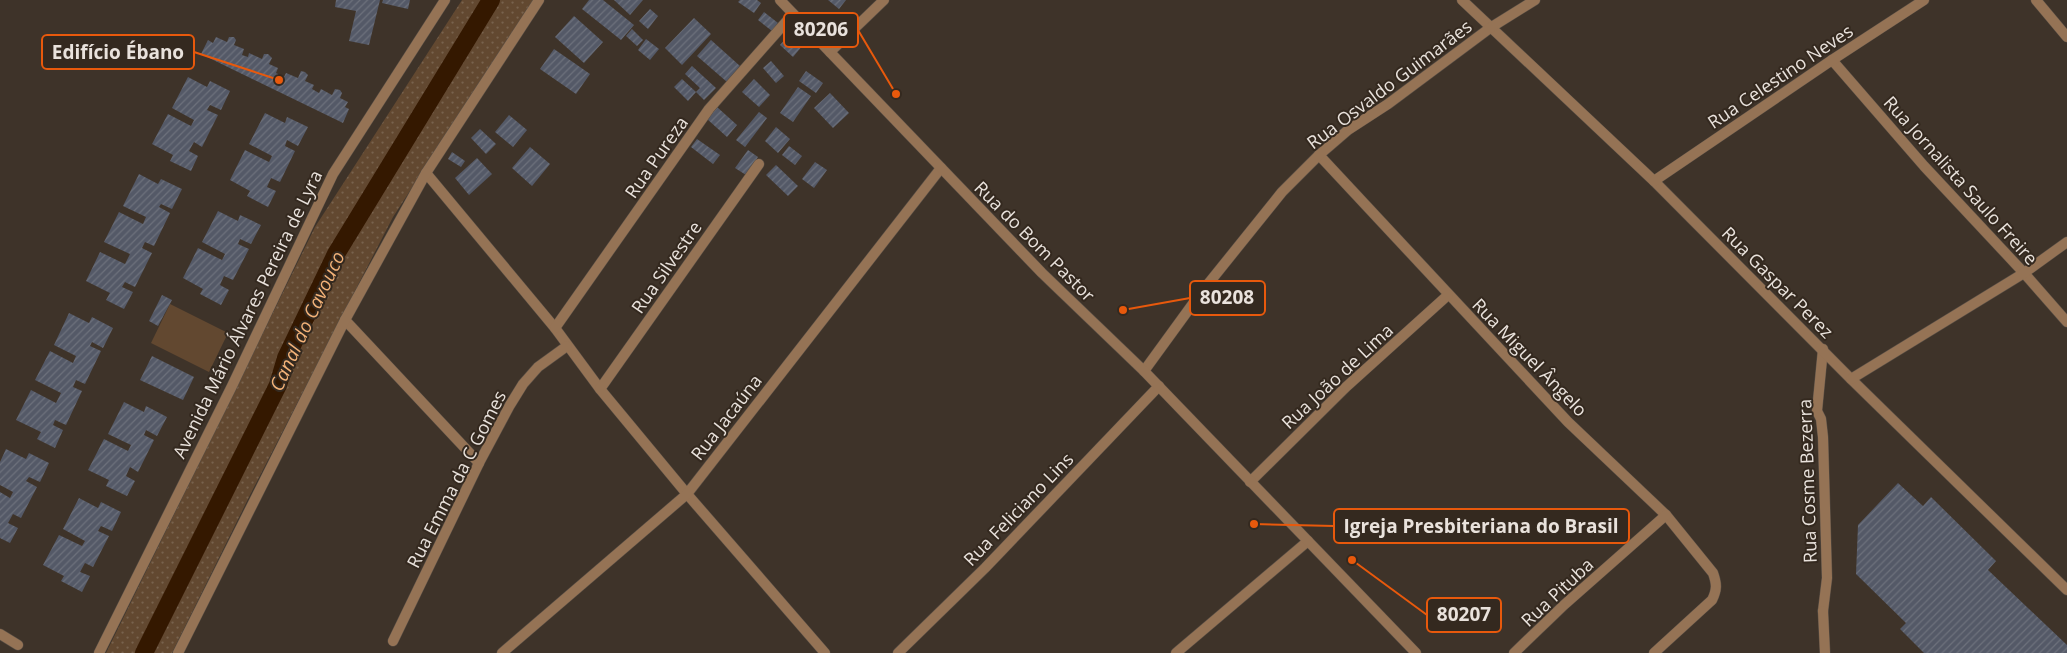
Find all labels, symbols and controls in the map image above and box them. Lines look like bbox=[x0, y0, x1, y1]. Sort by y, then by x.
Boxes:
callout: 80206 bbox=[784, 13, 858, 47]
street label: Rua Osvaldo Guimarães bbox=[1302, 14, 1476, 154]
text: 80206 bbox=[794, 16, 848, 42]
street label: Rua Celestino Neves bbox=[1703, 18, 1857, 134]
callout: Edifício Ébano bbox=[42, 35, 194, 69]
text: Edifício Ébano bbox=[52, 39, 184, 65]
street label: Rua Jornalista Saulo Freire bbox=[1879, 90, 2043, 270]
street label: Rua Pureza bbox=[619, 111, 693, 203]
street label: Avenida Mário Álvares Pereira de Lyra bbox=[167, 166, 327, 462]
street label: Rua do Bom Pastor bbox=[970, 176, 1101, 307]
street label: Rua Silvestre bbox=[625, 216, 707, 318]
street label: Rua Gaspar Perez bbox=[1717, 221, 1839, 343]
water label: Canal do Cavouco bbox=[263, 247, 351, 395]
callout: 80208 bbox=[1190, 281, 1265, 315]
text: 80208 bbox=[1200, 284, 1254, 310]
street label: Rua Miguel Ângelo bbox=[1467, 293, 1593, 421]
street label: Rua João de Lima bbox=[1276, 318, 1398, 434]
street label: Rua Jacaúna bbox=[685, 369, 767, 465]
street label: Rua Emma da C Gomes bbox=[401, 386, 511, 572]
street label: Rua Cosme Bezerra bbox=[1792, 399, 1822, 563]
street label: Rua Feliciano Lins bbox=[958, 447, 1078, 571]
callout: Igreja Presbiteriana do Brasil bbox=[1334, 509, 1629, 543]
text: Igreja Presbiteriana do Brasil bbox=[1343, 513, 1619, 539]
street label: Rua Pituba bbox=[1516, 552, 1598, 632]
callout: 80207 bbox=[1427, 598, 1501, 632]
text: 80207 bbox=[1437, 601, 1491, 627]

